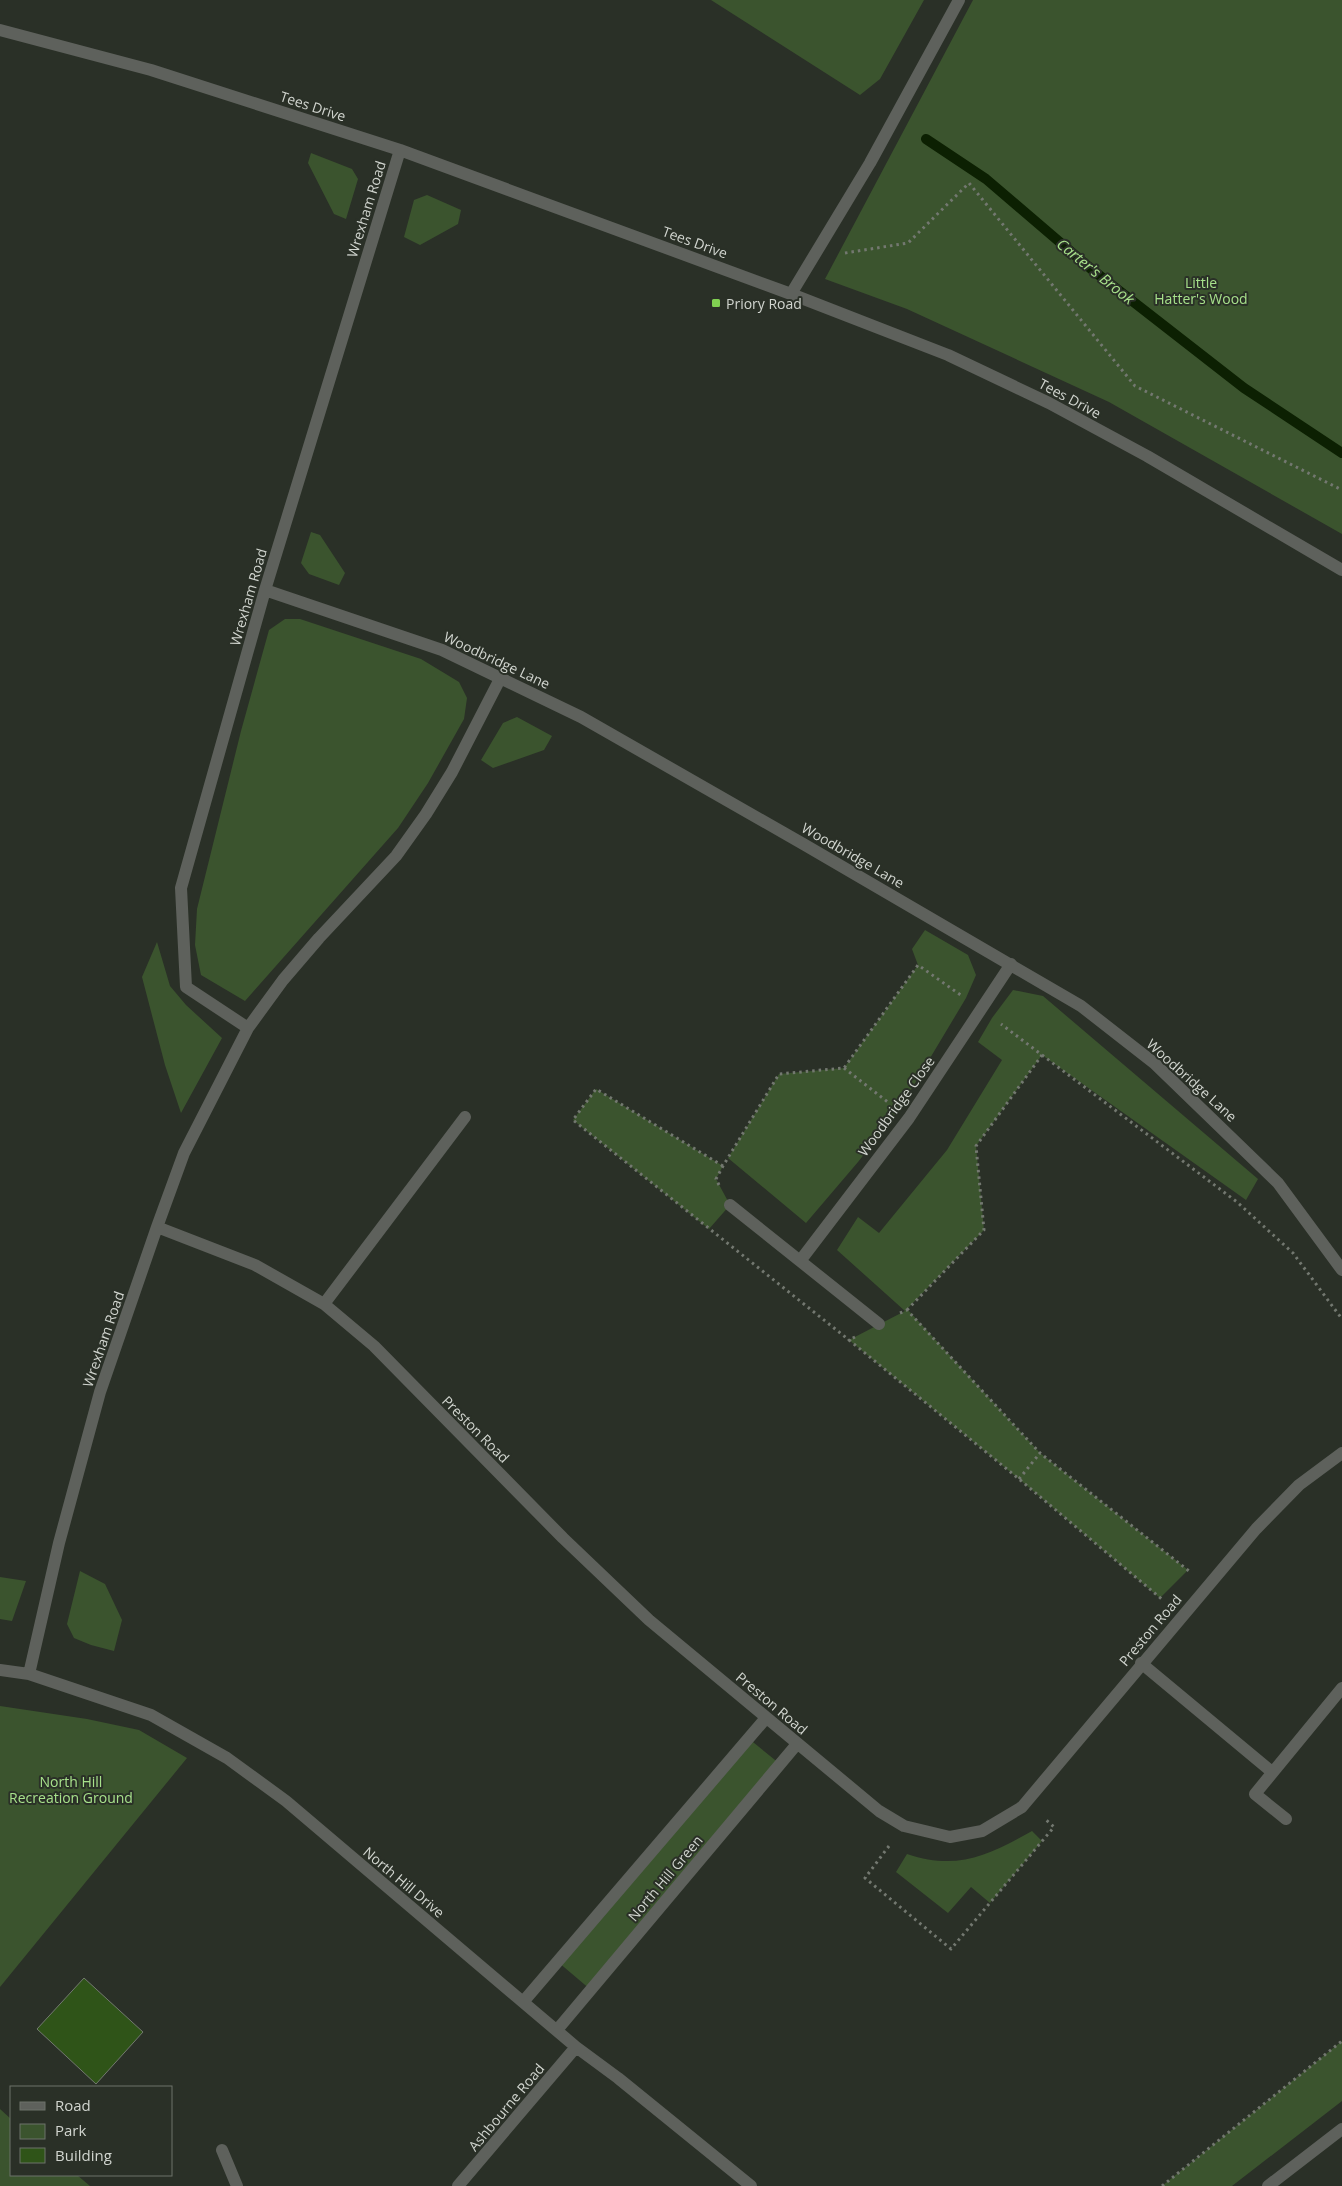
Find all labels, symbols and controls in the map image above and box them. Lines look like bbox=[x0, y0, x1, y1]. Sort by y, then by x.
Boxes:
street label: Tees Drive bbox=[278, 86, 348, 126]
street label: Wrexham Road bbox=[342, 158, 390, 260]
street label: Tees Drive bbox=[660, 221, 730, 263]
water label: Carter's Brook bbox=[1053, 234, 1139, 309]
park label: Little Hatter's Wood bbox=[1154, 273, 1248, 308]
place label: Priory Road bbox=[726, 294, 802, 313]
marker: Priory Road bbox=[710, 297, 722, 309]
street label: Tees Drive bbox=[1036, 374, 1105, 422]
street label: Wrexham Road bbox=[225, 546, 271, 648]
street label: Woodbridge Lane bbox=[441, 627, 553, 693]
street label: Woodbridge Lane bbox=[798, 818, 908, 892]
street label: Woodbridge Lane bbox=[1143, 1034, 1241, 1126]
street label: Woodbridge Close bbox=[853, 1052, 939, 1160]
street label: Wrexham Road bbox=[78, 1289, 128, 1389]
street label: Preston Road bbox=[438, 1391, 514, 1467]
street label: Preston Road bbox=[1115, 1590, 1185, 1670]
street label: Preston Road bbox=[732, 1668, 812, 1738]
park label: North Hill Recreation Ground bbox=[9, 1772, 133, 1807]
street label: North Hill Green bbox=[623, 1831, 707, 1925]
street label: North Hill Drive bbox=[359, 1842, 449, 1922]
street label: Ashbourne Road bbox=[464, 2059, 548, 2155]
legend bbox=[10, 2086, 172, 2176]
text: Road bbox=[55, 2095, 91, 2115]
text: Park bbox=[55, 2120, 86, 2140]
text: Building bbox=[55, 2145, 112, 2165]

